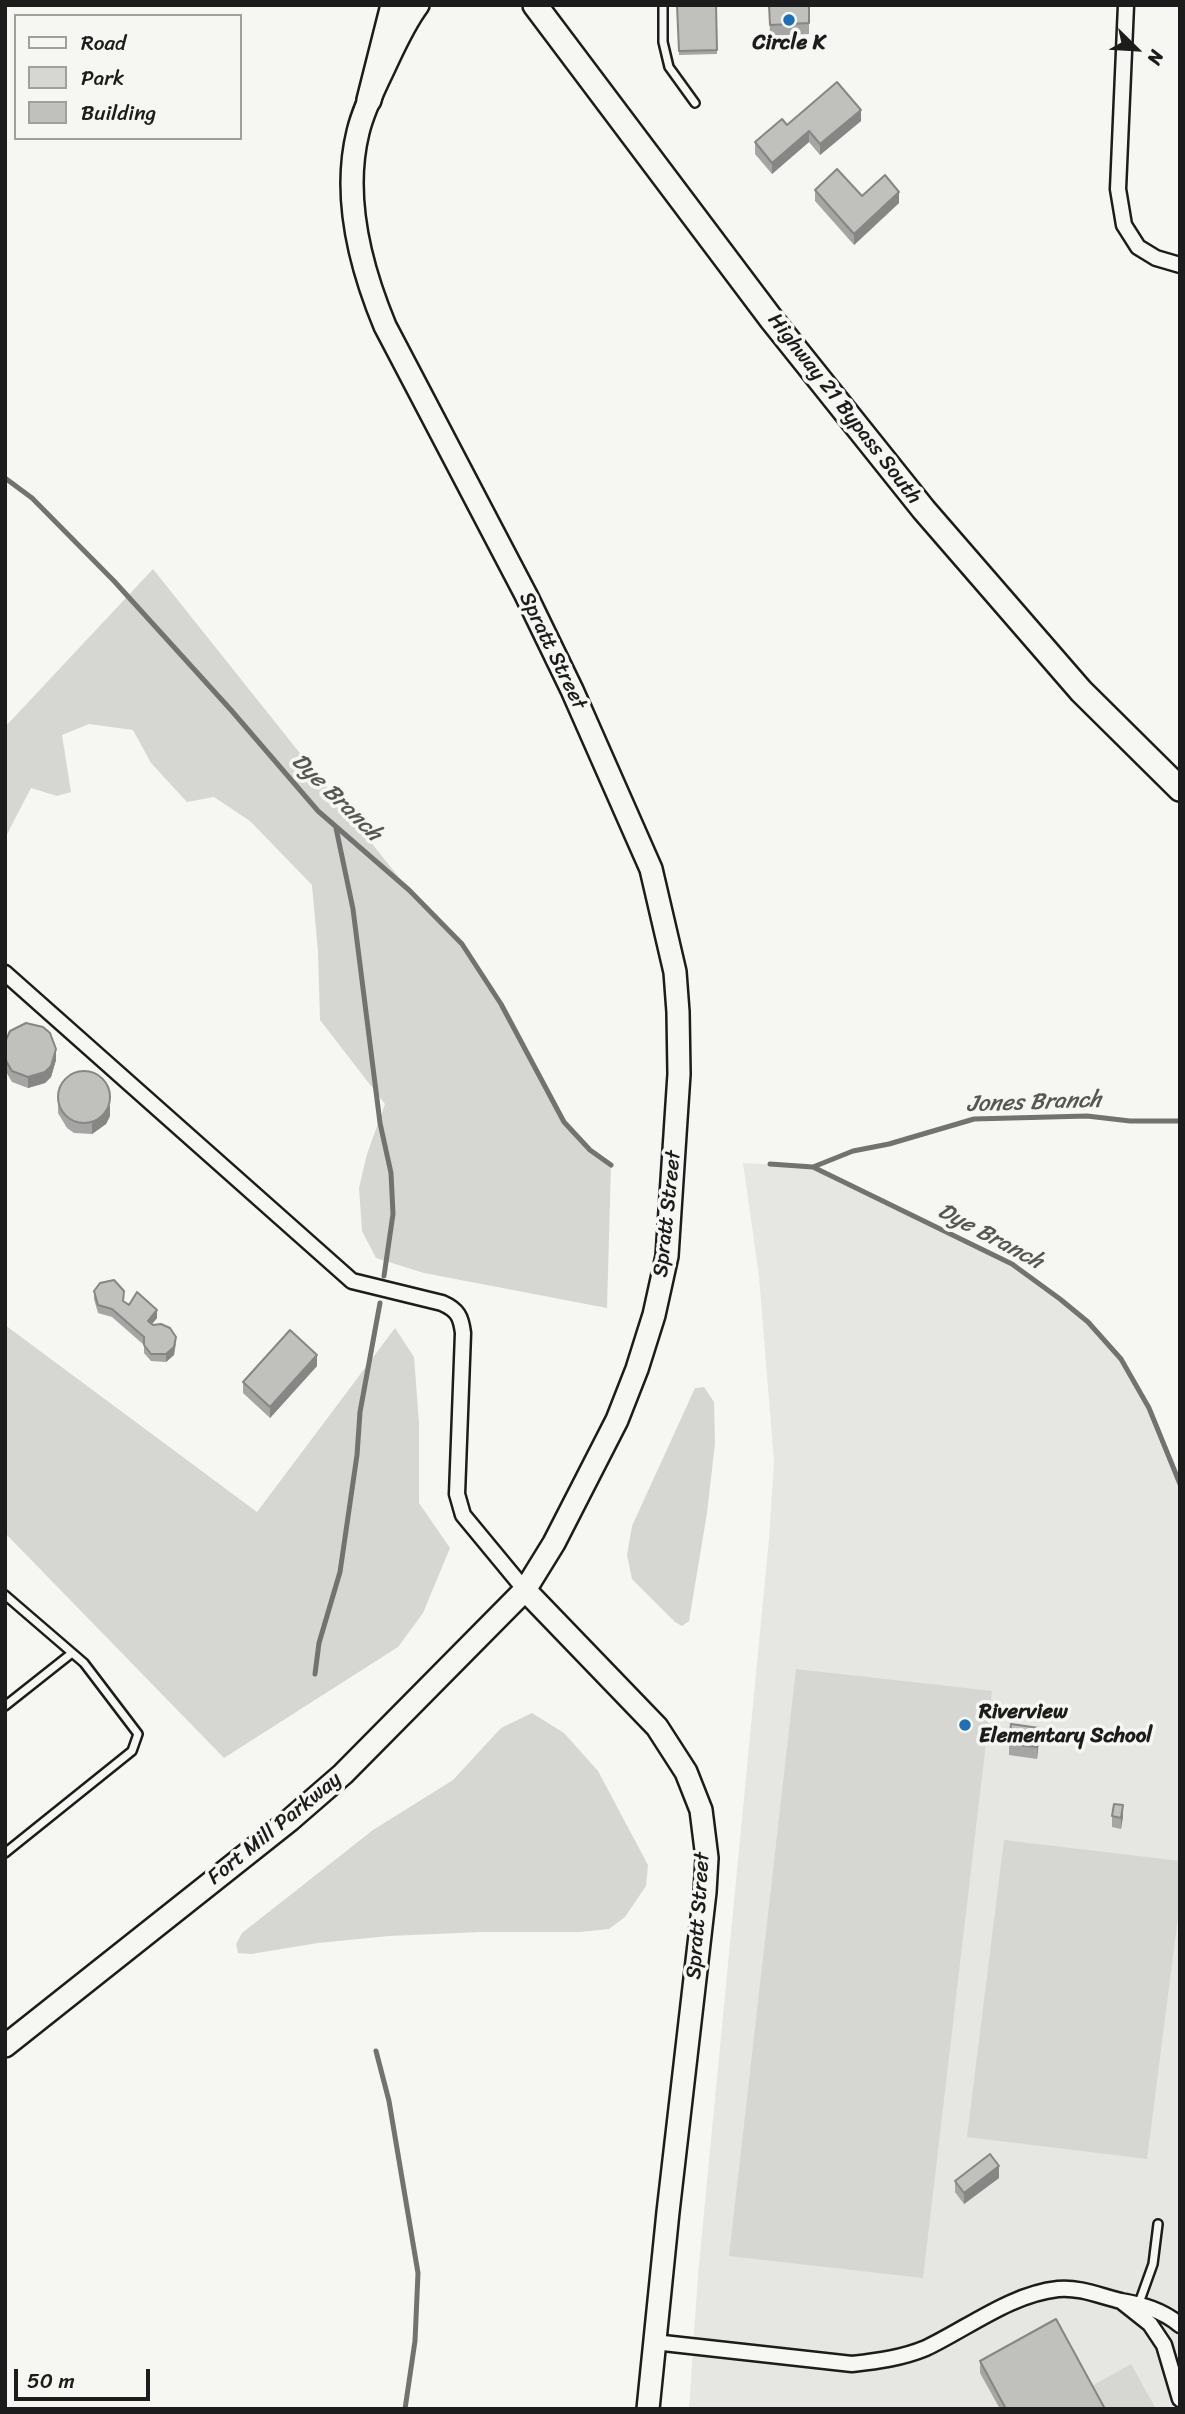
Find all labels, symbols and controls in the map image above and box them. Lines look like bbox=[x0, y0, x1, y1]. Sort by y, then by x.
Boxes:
marker: Circle K bbox=[781, 12, 797, 28]
legend bbox=[14, 14, 242, 140]
north arrow bbox=[1101, 14, 1171, 84]
text: Road bbox=[81, 24, 126, 62]
place label: Circle K bbox=[753, 31, 825, 57]
text: N bbox=[1138, 45, 1173, 70]
text: Park bbox=[81, 59, 124, 97]
text: Building bbox=[81, 94, 156, 132]
street label: Highway 21 Bypass South bbox=[762, 309, 926, 509]
street label: Spratt Street bbox=[513, 588, 591, 714]
water label: Dye Branch bbox=[285, 748, 387, 848]
water label: Jones Branch bbox=[966, 1087, 1102, 1119]
street label: Spratt Street bbox=[649, 1149, 687, 1279]
water label: Dye Branch bbox=[933, 1198, 1047, 1276]
place label: Riverview Elementary School bbox=[979, 1700, 1152, 1750]
marker: Riverview Elementary School bbox=[957, 1717, 973, 1733]
street label: Fort Mill Parkway bbox=[203, 1767, 347, 1891]
street label: Spratt Street bbox=[682, 1852, 716, 1980]
scale bar bbox=[18, 2354, 154, 2398]
text: 50 m bbox=[27, 2362, 75, 2400]

